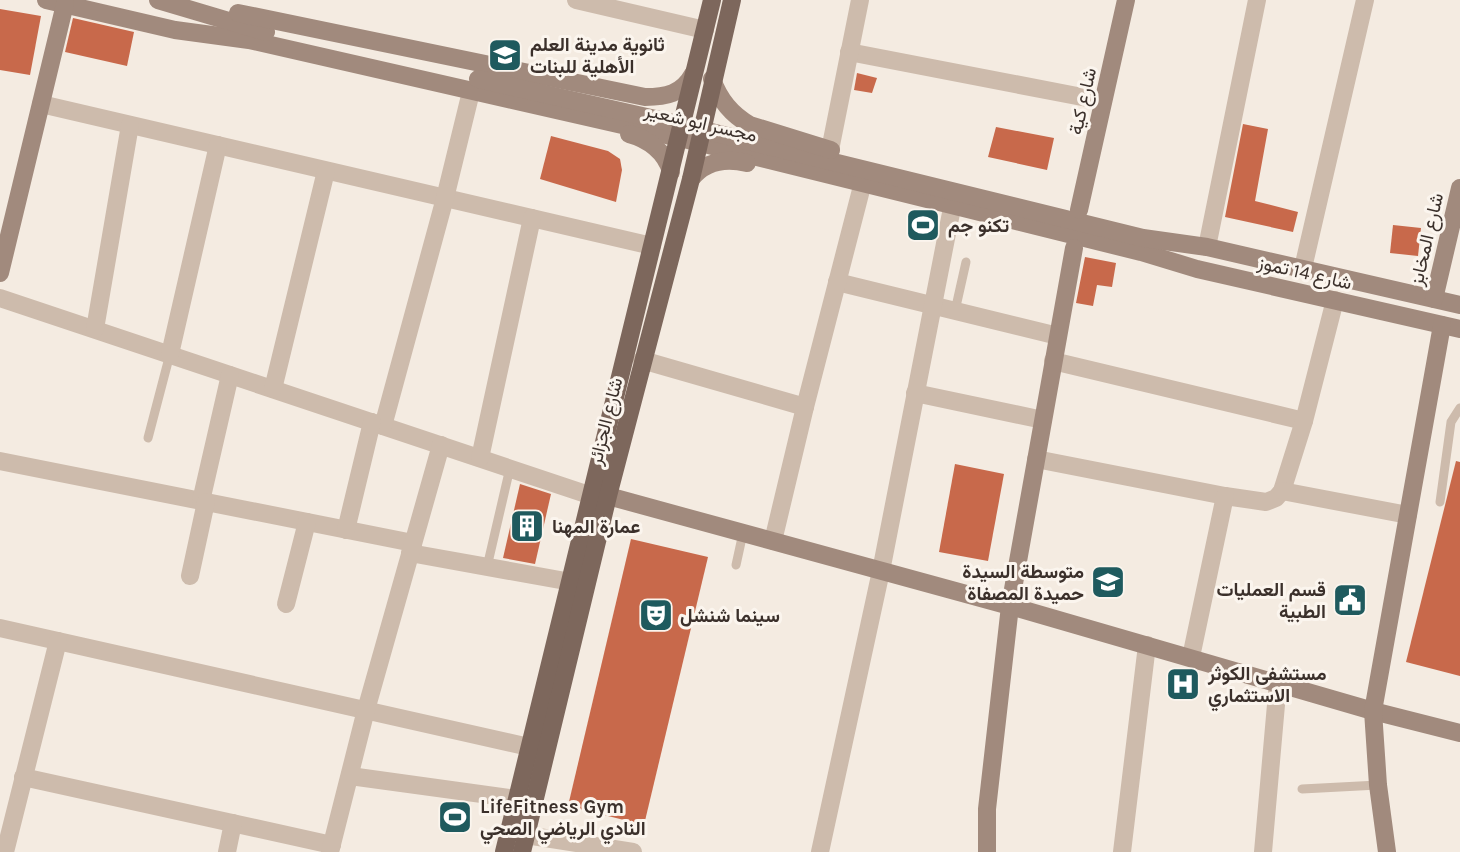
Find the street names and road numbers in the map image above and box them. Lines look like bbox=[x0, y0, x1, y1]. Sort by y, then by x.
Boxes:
street label: شارع كية bbox=[1065, 66, 1102, 137]
street label: مجسر ابو شعير bbox=[641, 99, 759, 147]
street label: شارع المخابز bbox=[1405, 191, 1449, 289]
street label: شارع 14 تموز bbox=[1254, 251, 1354, 295]
street label: شارع الجزائر bbox=[584, 375, 628, 468]

